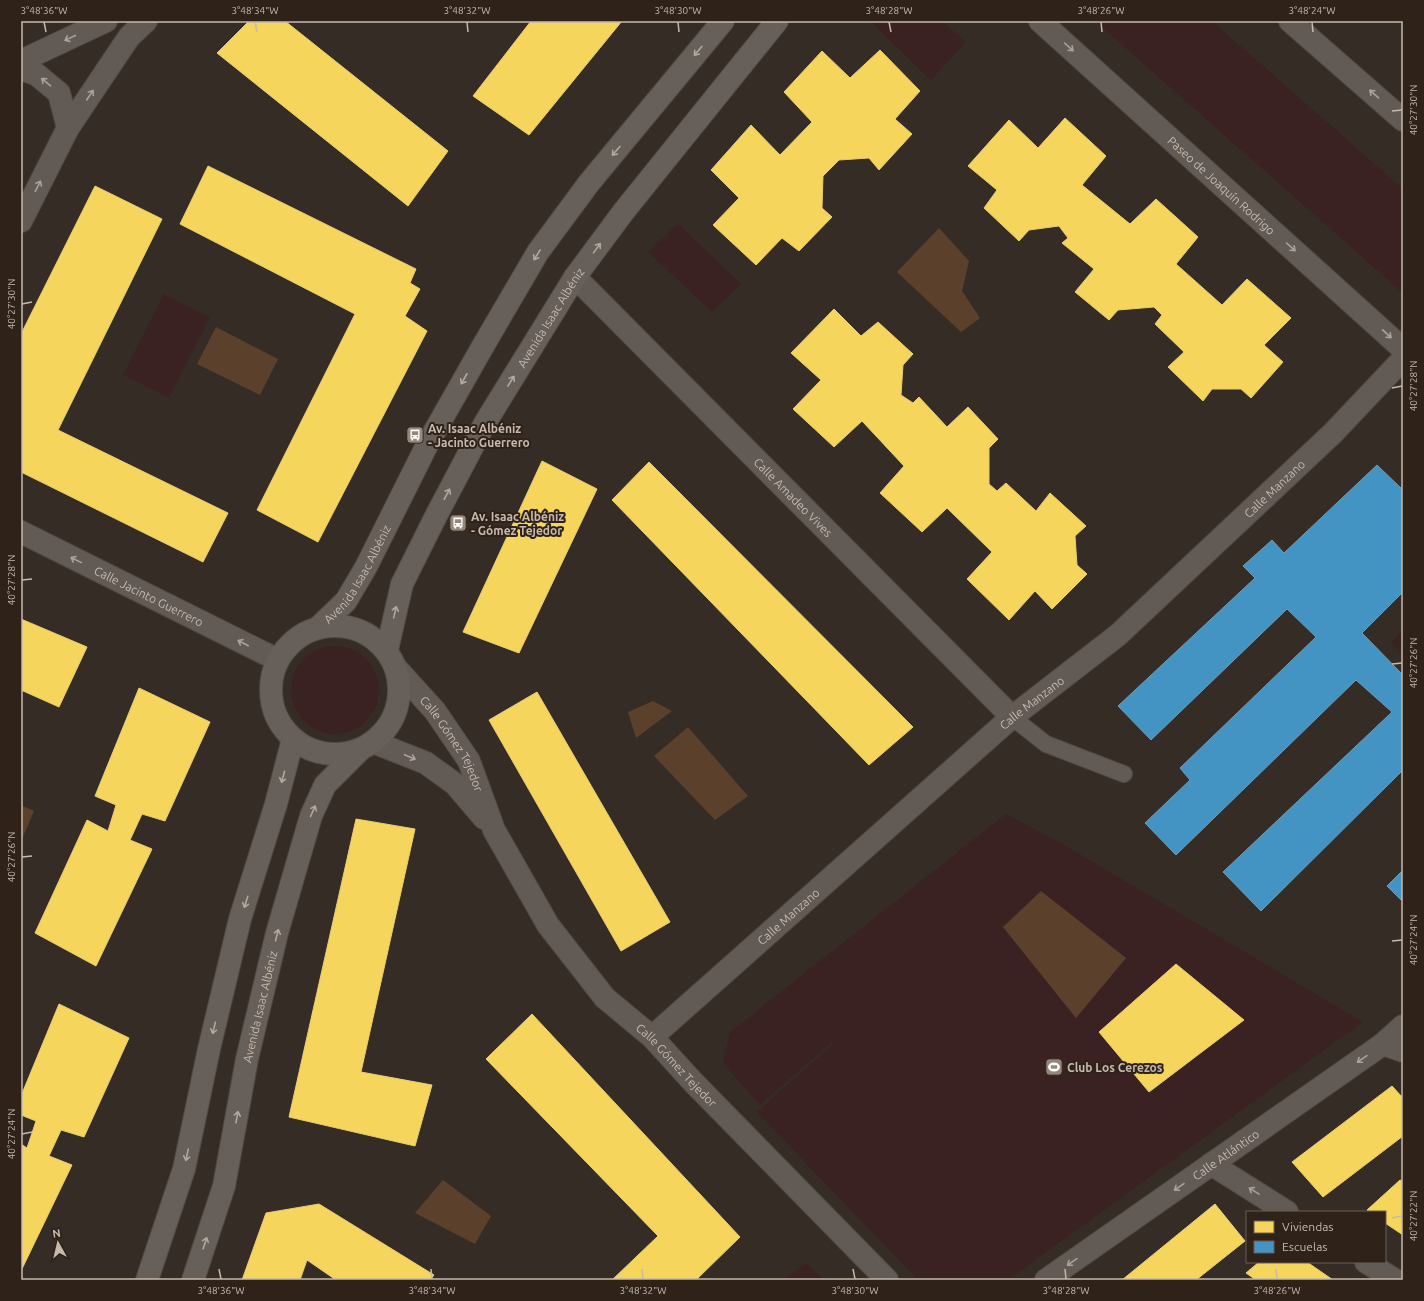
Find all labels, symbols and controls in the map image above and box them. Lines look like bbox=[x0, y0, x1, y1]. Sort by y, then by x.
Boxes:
text: 3°48'36"W bbox=[20, 5, 68, 16]
text: 3°48'34"W bbox=[231, 5, 279, 16]
text: 3°48'32"W bbox=[443, 5, 491, 16]
text: 3°48'30"W bbox=[654, 5, 702, 16]
text: 3°48'28"W bbox=[865, 5, 913, 16]
text: 3°48'26"W bbox=[1077, 5, 1125, 16]
text: 3°48'24"W bbox=[1288, 5, 1336, 16]
one-way arrow bbox=[65, 35, 77, 42]
one-way arrow bbox=[1064, 42, 1074, 51]
one-way arrow bbox=[694, 46, 703, 56]
one-way arrow bbox=[40, 78, 51, 87]
text: 40°27'30"N bbox=[1408, 85, 1419, 135]
one-way arrow bbox=[86, 90, 94, 101]
one-way arrow bbox=[1368, 90, 1379, 99]
street label: Paseo de Joaquín Rodrigo bbox=[1166, 134, 1278, 237]
one-way arrow bbox=[611, 146, 620, 157]
one-way arrow bbox=[35, 180, 43, 192]
one-way arrow bbox=[1286, 242, 1296, 251]
one-way arrow bbox=[592, 243, 601, 254]
one-way arrow bbox=[533, 249, 541, 260]
street label: Avenida Isaac Albéniz bbox=[515, 265, 586, 370]
text: 40°27'30"N bbox=[6, 279, 17, 329]
one-way arrow bbox=[1382, 330, 1392, 339]
text: 40°27'28"N bbox=[1408, 361, 1419, 411]
one-way arrow bbox=[460, 373, 467, 385]
one-way arrow bbox=[507, 376, 515, 387]
place label: Av. Isaac Albéniz - Jacinto Guerrero bbox=[428, 422, 530, 449]
bus stop icon: Av. Isaac Albéniz - Jacinto Guerrero bbox=[405, 425, 425, 445]
street label: Calle Amadeo Vives bbox=[752, 455, 835, 539]
street label: Calle Manzano bbox=[1241, 457, 1307, 520]
one-way arrow bbox=[444, 488, 451, 500]
place label: Av. Isaac Albéniz - Gómez Tejedor bbox=[471, 510, 564, 537]
bus stop icon: Av. Isaac Albéniz - Gómez Tejedor bbox=[448, 513, 468, 533]
street label: Avenida Isaac Albéniz bbox=[321, 522, 393, 626]
text: 40°27'28"N bbox=[6, 555, 17, 605]
one-way arrow bbox=[71, 555, 83, 563]
street label: Calle Jacinto Guerrero bbox=[92, 563, 206, 628]
one-way arrow bbox=[392, 606, 400, 619]
one-way arrow bbox=[237, 638, 249, 646]
text: 40°27'26"N bbox=[1408, 638, 1419, 688]
street label: Calle Manzano bbox=[997, 673, 1066, 732]
street label: Calle Gómez Tejedor bbox=[418, 693, 486, 793]
one-way arrow bbox=[403, 753, 415, 761]
one-way arrow bbox=[279, 770, 286, 783]
one-way arrow bbox=[310, 805, 317, 817]
text: 40°27'26"N bbox=[6, 832, 17, 882]
street label: Calle Manzano bbox=[754, 885, 822, 947]
one-way arrow bbox=[242, 895, 249, 908]
text: 40°27'24"N bbox=[1408, 915, 1419, 965]
one-way arrow bbox=[274, 929, 281, 942]
street label: Avenida Isaac Albéniz bbox=[240, 949, 279, 1064]
street label: Calle Gómez Tejedor bbox=[634, 1020, 720, 1109]
one-way arrow bbox=[210, 1021, 217, 1034]
one-way arrow bbox=[1357, 1055, 1368, 1063]
sports icon: Club Los Cerezos bbox=[1044, 1057, 1064, 1077]
place label: Club Los Cerezos bbox=[1067, 1061, 1163, 1074]
text: 40°27'24"N bbox=[6, 1109, 17, 1159]
one-way arrow bbox=[233, 1111, 241, 1124]
street label: Calle Atlántico bbox=[1190, 1127, 1261, 1182]
one-way arrow bbox=[183, 1148, 191, 1161]
one-way arrow bbox=[1173, 1183, 1184, 1191]
one-way arrow bbox=[1248, 1187, 1260, 1195]
text: 40°27'22"N bbox=[1408, 1191, 1419, 1241]
legend bbox=[1246, 1211, 1386, 1263]
text: Viviendas bbox=[1282, 1220, 1334, 1233]
north arrow bbox=[38, 1223, 78, 1263]
text: N bbox=[52, 1227, 62, 1240]
one-way arrow bbox=[202, 1237, 210, 1249]
text: Escuelas bbox=[1282, 1240, 1328, 1253]
one-way arrow bbox=[1067, 1258, 1078, 1266]
text: 3°48'36"W bbox=[197, 1285, 245, 1296]
text: 3°48'34"W bbox=[408, 1285, 456, 1296]
text: 3°48'32"W bbox=[619, 1285, 667, 1296]
text: 3°48'30"W bbox=[831, 1285, 879, 1296]
text: 3°48'28"W bbox=[1042, 1285, 1090, 1296]
text: 3°48'26"W bbox=[1253, 1285, 1301, 1296]

